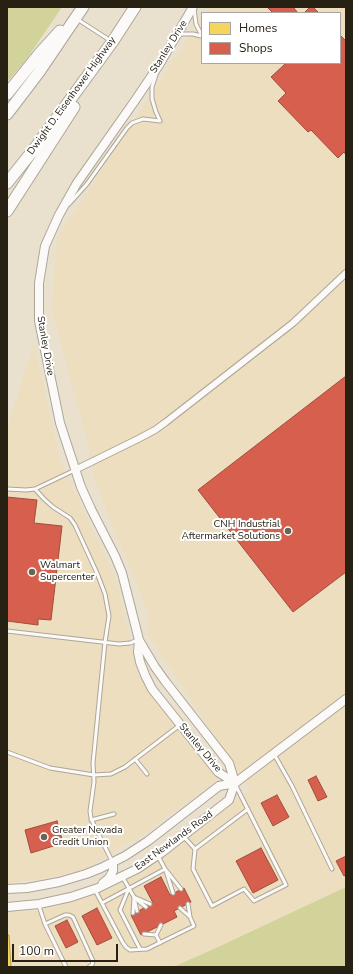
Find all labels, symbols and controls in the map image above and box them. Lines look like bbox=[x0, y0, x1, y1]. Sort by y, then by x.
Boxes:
legend bbox=[201, 12, 341, 64]
street label: Stanley Drive bbox=[148, 18, 190, 76]
text: Homes bbox=[239, 20, 277, 36]
street label: Dwight D. Eisenhower Highway bbox=[25, 35, 119, 157]
text: Shops bbox=[239, 40, 273, 56]
street label: Stanley Drive bbox=[34, 315, 56, 377]
place label: CNH Industrial Aftermarket Solutions bbox=[181, 519, 280, 542]
marker: CNH Industrial Aftermarket Solutions bbox=[283, 526, 293, 536]
place label: Walmart Supercenter bbox=[40, 560, 94, 584]
marker: Walmart Supercenter bbox=[27, 567, 37, 577]
street label: Stanley Drive bbox=[176, 721, 224, 775]
street label: East Newlands Road bbox=[133, 809, 215, 873]
place label: Greater Nevada Credit Union bbox=[52, 825, 122, 848]
marker: Greater Nevada Credit Union bbox=[39, 832, 49, 842]
scale bar bbox=[14, 936, 120, 962]
text: 100 m bbox=[19, 943, 54, 959]

